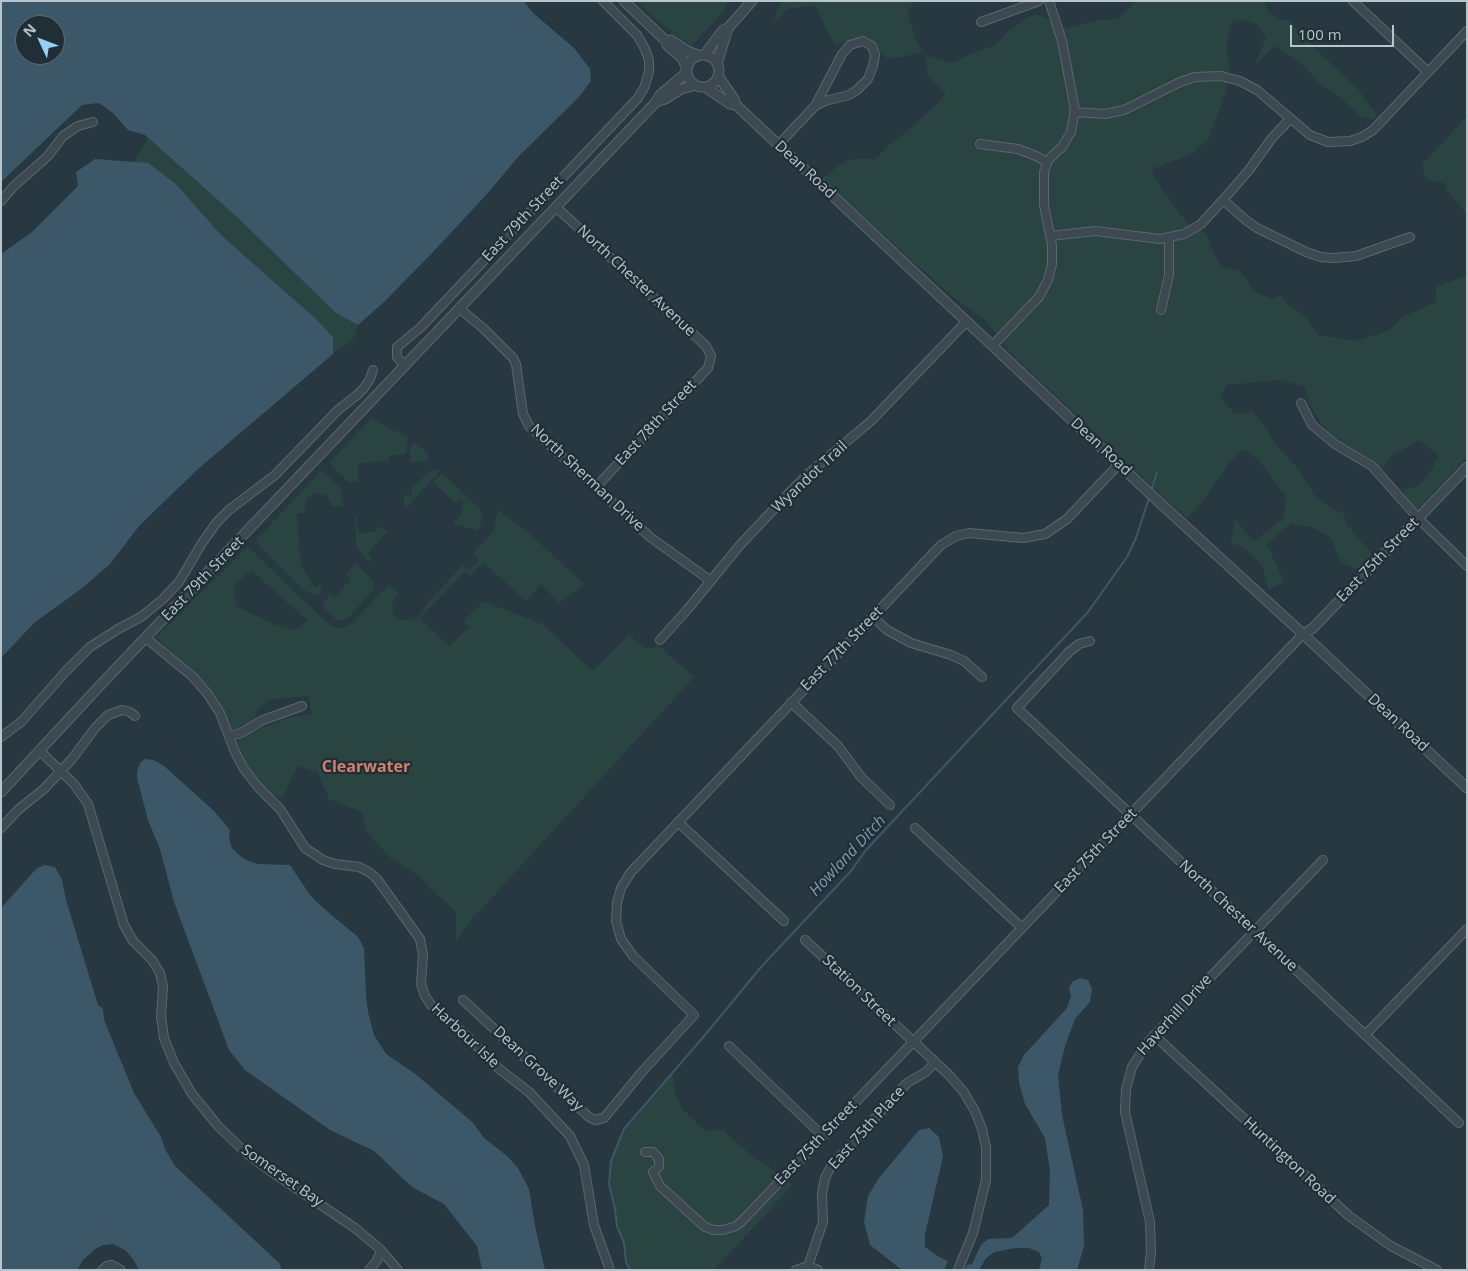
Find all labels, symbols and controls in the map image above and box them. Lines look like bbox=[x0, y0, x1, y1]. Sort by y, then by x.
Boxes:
north arrow bbox=[15, 15, 65, 65]
scale bar bbox=[1293, 15, 1397, 47]
text: N bbox=[19, 19, 40, 41]
text: 100 m bbox=[1298, 24, 1342, 44]
street label: Dean Road bbox=[771, 137, 839, 203]
street label: East 79th Street bbox=[479, 172, 567, 266]
street label: North Chester Avenue bbox=[573, 222, 699, 340]
street label: East 78th Street bbox=[612, 376, 700, 470]
street label: Dean Road bbox=[1067, 414, 1135, 480]
street label: North Sherman Drive bbox=[526, 421, 648, 535]
street label: Wyandot Trail bbox=[769, 437, 851, 517]
street label: East 75th Street bbox=[1333, 514, 1423, 606]
street label: East 79th Street bbox=[158, 533, 248, 625]
street label: East 77th Street bbox=[797, 603, 887, 695]
street label: Dean Road bbox=[1364, 690, 1432, 756]
district label: Clearwater bbox=[322, 757, 410, 777]
street label: East 75th Street bbox=[1051, 805, 1141, 897]
water label: Howland Ditch bbox=[806, 812, 890, 900]
street label: North Chester Avenue bbox=[1175, 857, 1301, 975]
street label: Station Street bbox=[819, 952, 899, 1030]
street label: Haverhill Drive bbox=[1134, 971, 1216, 1059]
street label: Harbour Isle bbox=[427, 1000, 503, 1072]
street label: Dean Grove Way bbox=[489, 1023, 587, 1115]
street label: East 75th Place bbox=[825, 1083, 909, 1173]
street label: East 75th Street bbox=[771, 1097, 861, 1189]
street label: Huntington Road bbox=[1239, 1114, 1339, 1208]
street label: Somerset Bay bbox=[238, 1141, 326, 1211]

